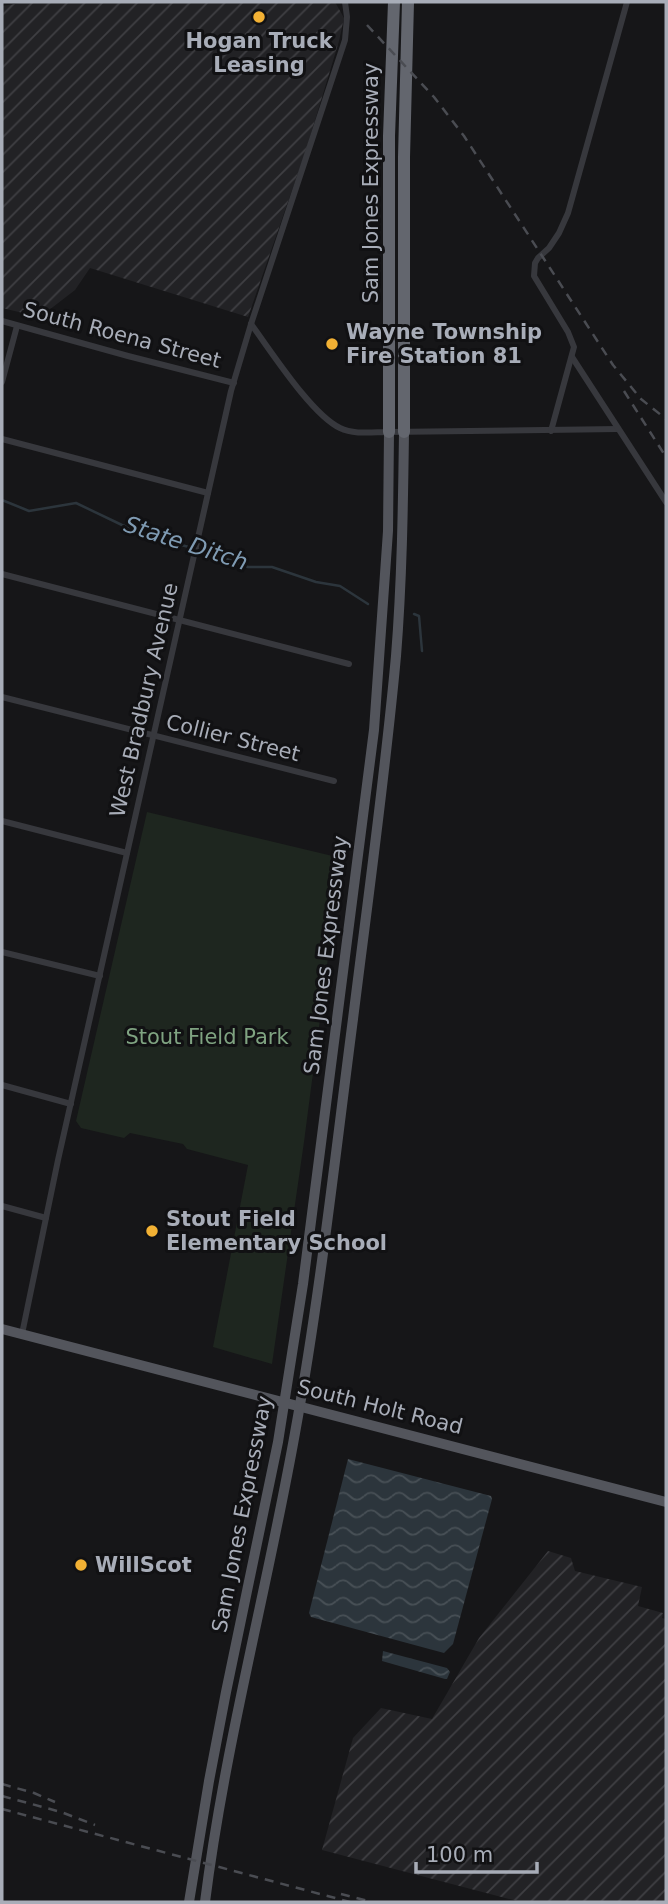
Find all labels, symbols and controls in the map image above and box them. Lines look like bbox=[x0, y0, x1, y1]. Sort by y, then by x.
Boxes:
marker: Hogan Truck Leasing bbox=[251, 9, 267, 25]
place label: Hogan Truck Leasing bbox=[185, 29, 334, 77]
street label: Sam Jones Expressway bbox=[359, 63, 383, 303]
street label: South Roena Street bbox=[20, 297, 224, 373]
place label: Wayne Township Fire Station 81 bbox=[346, 320, 542, 368]
marker: Wayne Township Fire Station 81 bbox=[324, 336, 340, 352]
water label: State Ditch bbox=[121, 511, 251, 575]
street label: West Bradbury Avenue bbox=[105, 580, 183, 820]
street label: Collier Street bbox=[164, 710, 302, 766]
street label: Sam Jones Expressway bbox=[299, 834, 353, 1076]
park label: Stout Field Park bbox=[125, 1025, 289, 1049]
place label: Stout Field Elementary School bbox=[166, 1207, 387, 1255]
marker: Stout Field Elementary School bbox=[144, 1223, 160, 1239]
street label: South Holt Road bbox=[295, 1375, 465, 1439]
street label: Sam Jones Expressway bbox=[207, 1394, 277, 1634]
place label: WillScot bbox=[95, 1553, 192, 1577]
marker: WillScot bbox=[73, 1557, 89, 1573]
scale bar bbox=[416, 1830, 537, 1874]
text: 100 m bbox=[426, 1843, 493, 1867]

